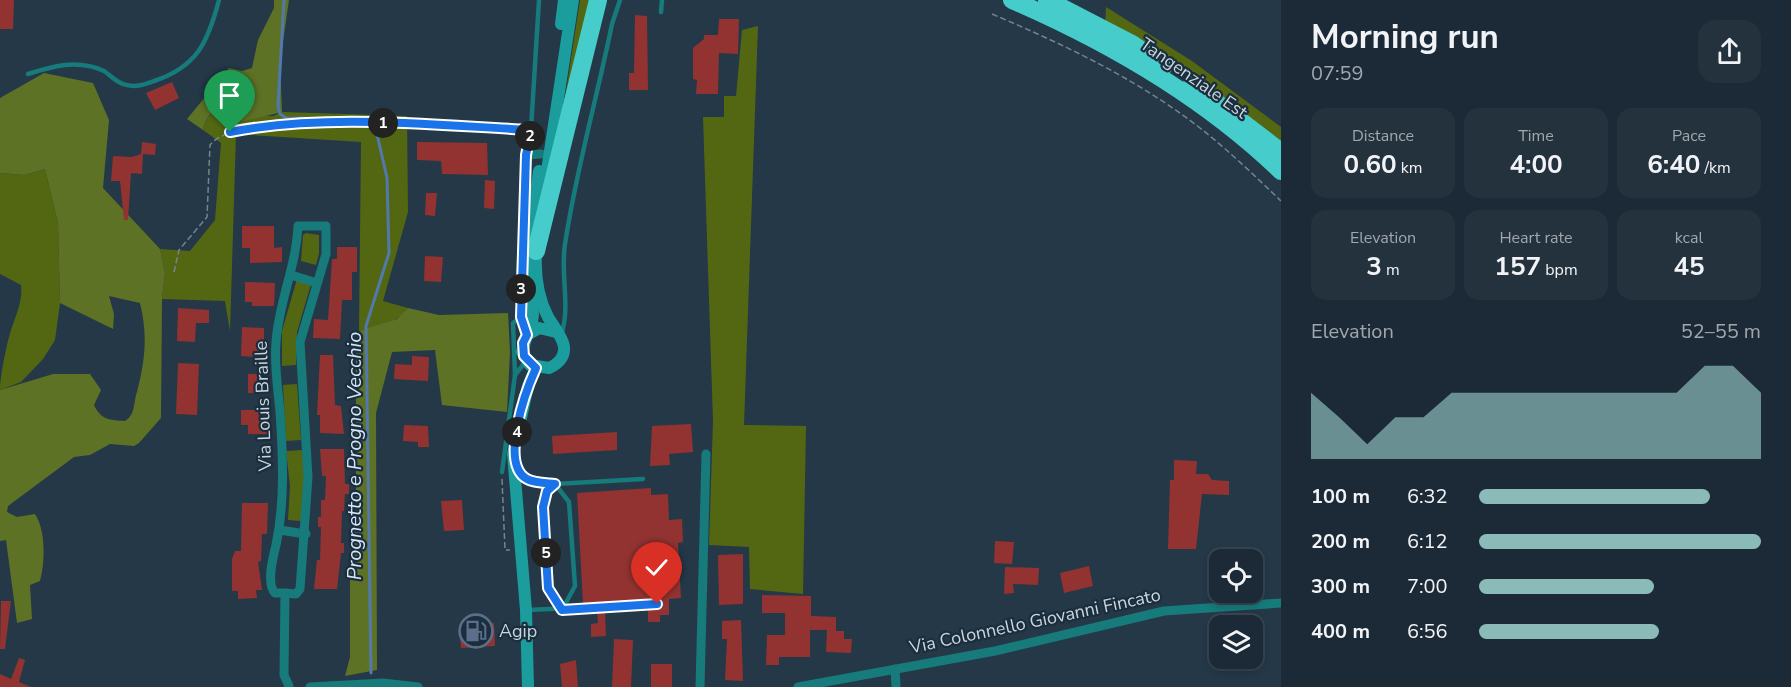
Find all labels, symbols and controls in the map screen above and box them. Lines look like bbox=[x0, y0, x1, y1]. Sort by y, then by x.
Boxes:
text: Morning run bbox=[1311, 15, 1499, 60]
button: share bbox=[1698, 20, 1761, 83]
street label: Tangenziale Est bbox=[1135, 32, 1253, 124]
text: 07:59 bbox=[1311, 60, 1364, 87]
pin bbox=[204, 70, 255, 132]
icon: arrive bbox=[213, 79, 246, 112]
pin: 1 bbox=[368, 108, 398, 138]
text: 1 bbox=[378, 112, 388, 134]
pin: 2 bbox=[515, 121, 545, 151]
text: 2 bbox=[525, 125, 535, 147]
text: Distance bbox=[1352, 125, 1414, 147]
text: Time bbox=[1518, 125, 1554, 147]
text: Pace bbox=[1672, 125, 1706, 147]
text: 0.60 bbox=[1343, 147, 1397, 182]
text: 4:00 bbox=[1509, 147, 1563, 182]
text: 6:40 bbox=[1647, 147, 1700, 182]
text: km bbox=[1397, 157, 1423, 179]
text: /km bbox=[1700, 157, 1731, 179]
text: Elevation bbox=[1350, 227, 1416, 249]
text: Heart rate bbox=[1499, 227, 1573, 249]
text: kcal bbox=[1675, 227, 1703, 249]
text: 3 bbox=[1366, 249, 1382, 284]
text: 157 bbox=[1494, 249, 1541, 284]
text: 45 bbox=[1673, 249, 1705, 284]
text: m bbox=[1382, 259, 1400, 281]
text: bpm bbox=[1541, 259, 1578, 281]
pin: 3 bbox=[506, 274, 536, 304]
text: 3 bbox=[516, 278, 526, 300]
text: Elevation bbox=[1311, 318, 1394, 345]
text: 52–55 m bbox=[1681, 318, 1761, 345]
water label: Prognetto e Progno Vecchio bbox=[341, 332, 368, 580]
street label: Via Louis Braille bbox=[249, 340, 277, 473]
pin: 4 bbox=[502, 417, 532, 447]
text: 4 bbox=[512, 421, 522, 443]
text: 100 m bbox=[1311, 483, 1370, 510]
text: 6:32 bbox=[1407, 483, 1448, 510]
text: 200 m bbox=[1311, 528, 1370, 555]
text: 6:12 bbox=[1407, 528, 1448, 555]
pin: 5 bbox=[531, 538, 561, 568]
text: 5 bbox=[541, 542, 551, 564]
pin bbox=[631, 542, 682, 604]
map controls bbox=[1209, 549, 1263, 669]
button: locate bbox=[1209, 549, 1263, 603]
icon: check bbox=[640, 551, 673, 584]
text: 300 m bbox=[1311, 573, 1370, 600]
text: 7:00 bbox=[1407, 573, 1448, 600]
street label: Via Colonnello Giovanni Fincato bbox=[906, 583, 1163, 660]
fuel station icon: Agip bbox=[458, 613, 494, 649]
button: layers bbox=[1209, 615, 1263, 669]
text: 400 m bbox=[1311, 618, 1370, 645]
text: 6:56 bbox=[1407, 618, 1448, 645]
place label: Agip bbox=[499, 619, 537, 643]

